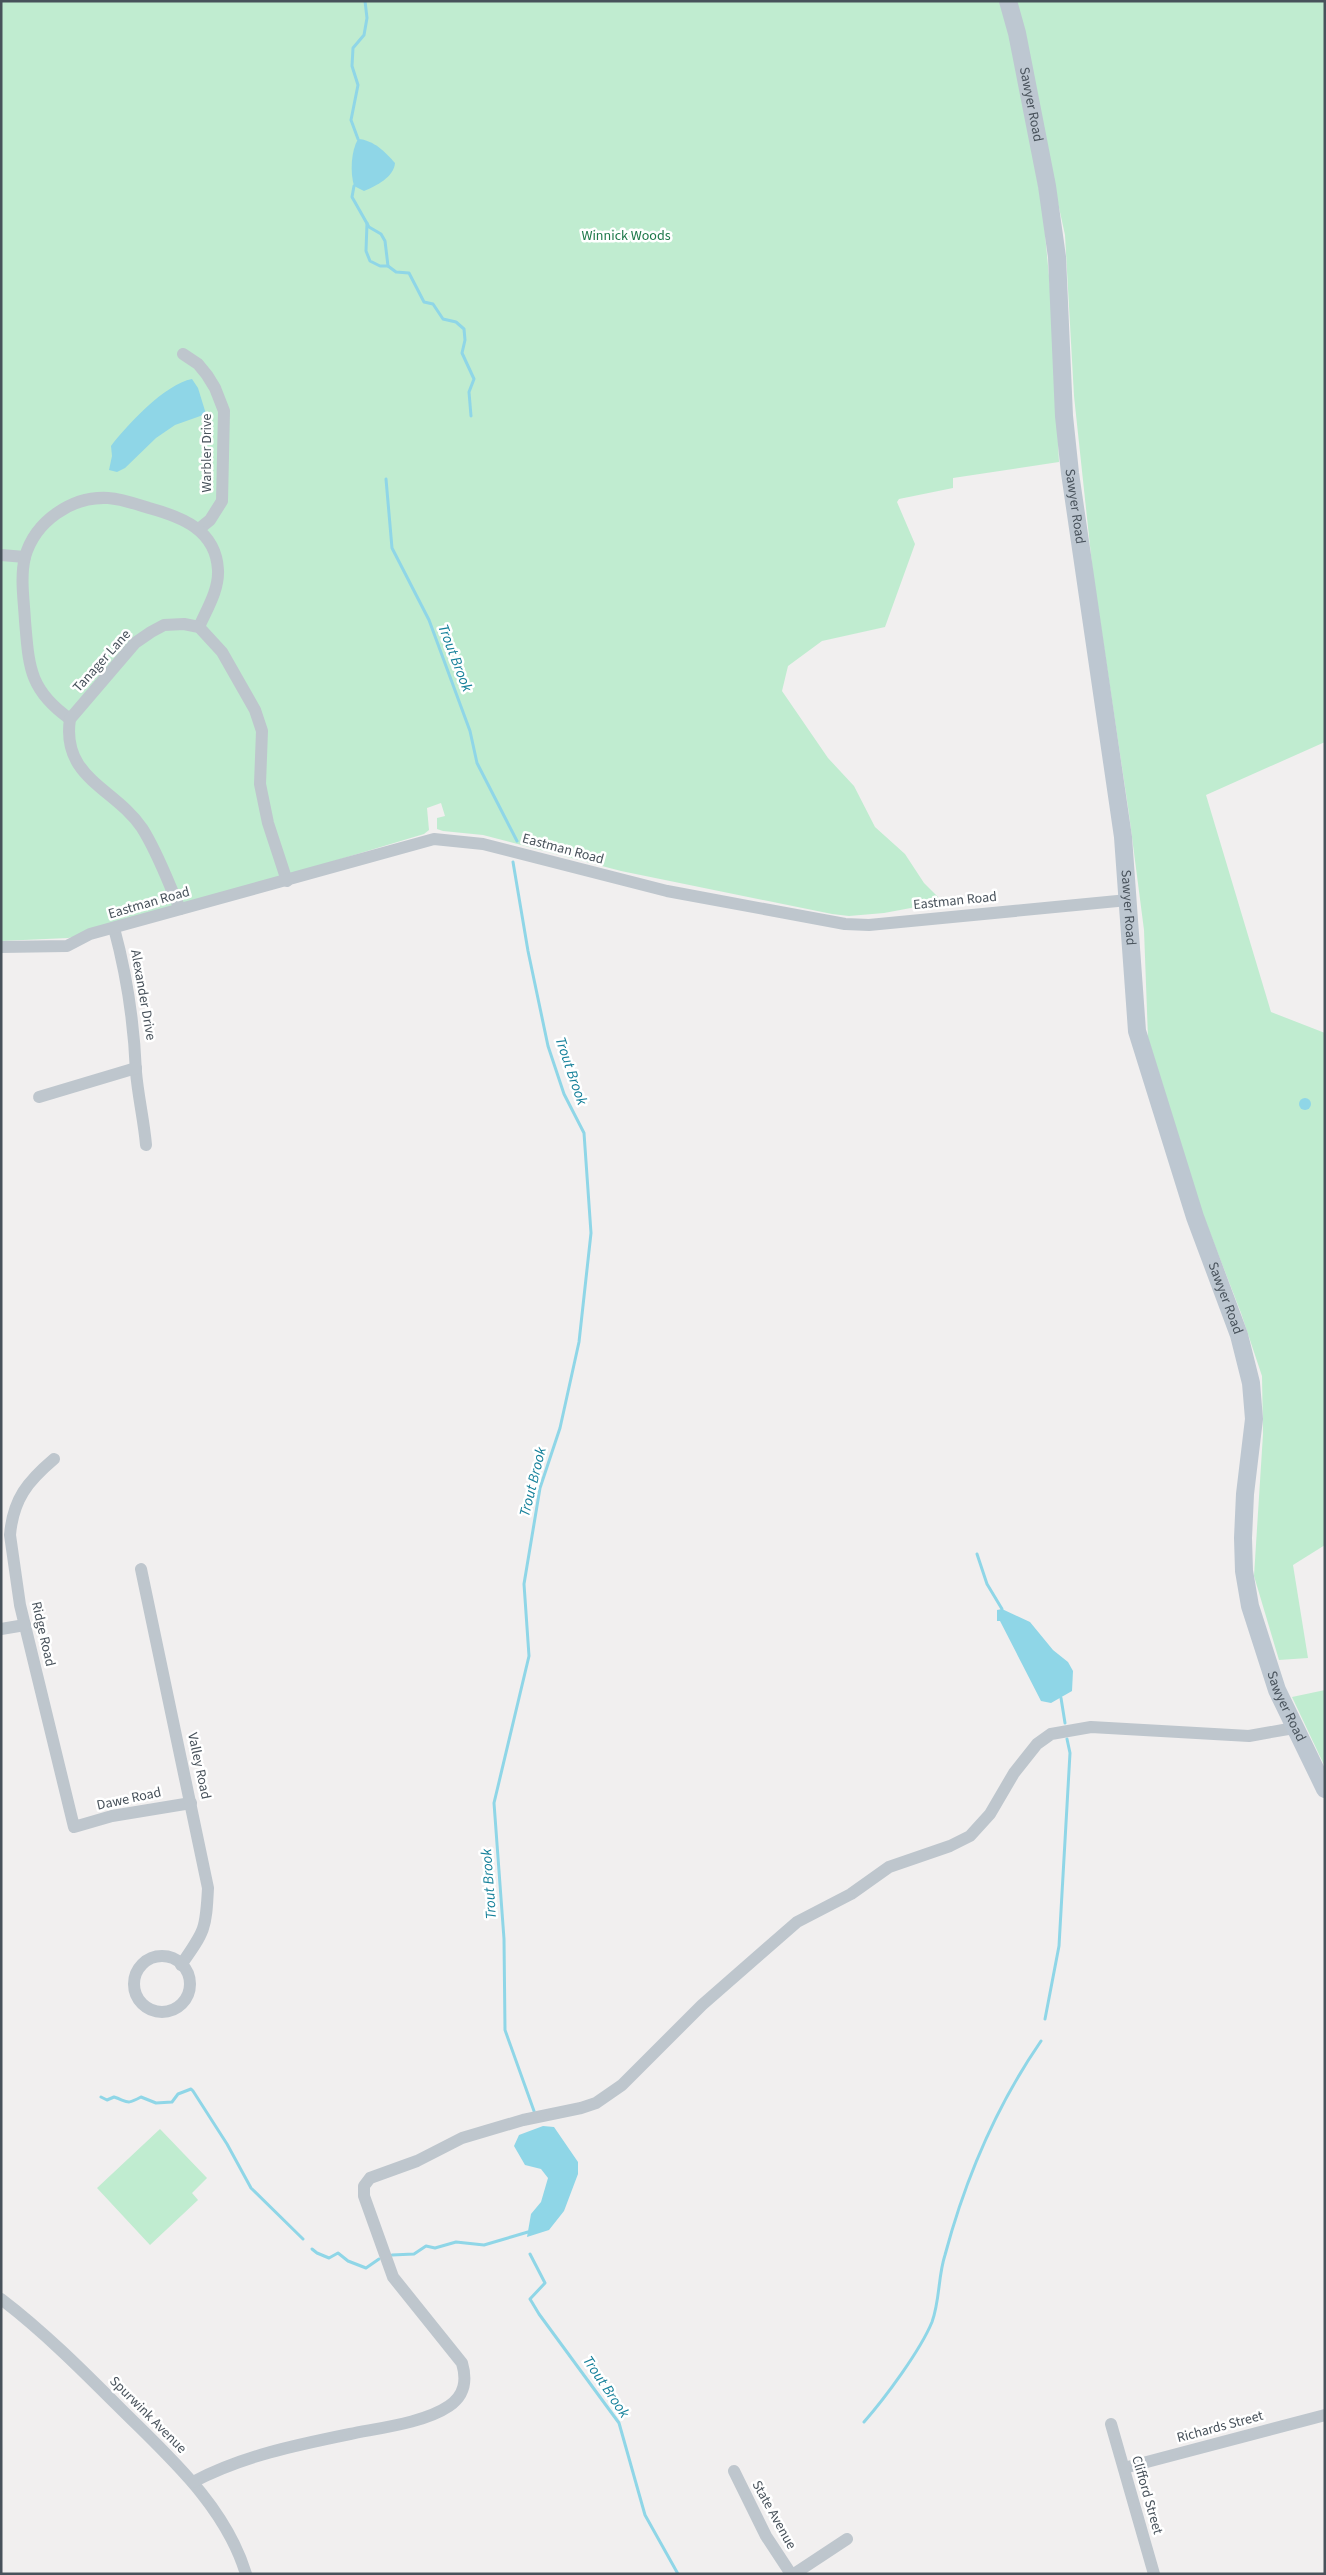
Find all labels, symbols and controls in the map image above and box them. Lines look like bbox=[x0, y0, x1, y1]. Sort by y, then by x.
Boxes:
street label: Sawyer Road bbox=[1014, 65, 1048, 144]
park label: Winnick Woods bbox=[581, 226, 671, 246]
street label: Warbler Drive bbox=[197, 413, 217, 492]
street label: Sawyer Road bbox=[1060, 468, 1090, 545]
water label: Trout Brook bbox=[432, 621, 478, 696]
street label: Tanager Lane bbox=[68, 625, 136, 697]
street label: Eastman Road bbox=[520, 828, 606, 870]
street label: Sawyer Road bbox=[1115, 869, 1141, 946]
street label: Eastman Road bbox=[106, 882, 192, 924]
street label: Eastman Road bbox=[912, 887, 998, 915]
street label: Alexander Drive bbox=[125, 948, 161, 1042]
water label: Trout Brook bbox=[550, 1034, 593, 1109]
street label: Sawyer Road bbox=[1203, 1259, 1248, 1337]
water label: Trout Brook bbox=[514, 1444, 552, 1519]
street label: Ridge Road bbox=[26, 1600, 60, 1668]
street label: Sawyer Road bbox=[1262, 1669, 1311, 1745]
street label: Valley Road bbox=[182, 1731, 216, 1801]
street label: Dawe Road bbox=[95, 1782, 163, 1816]
water label: Trout Brook bbox=[476, 1847, 502, 1920]
water label: Trout Brook bbox=[577, 2352, 635, 2423]
street label: Spurwink Avenue bbox=[105, 2372, 191, 2458]
street label: Richards Street bbox=[1175, 2406, 1266, 2448]
street label: Clifford Street bbox=[1126, 2453, 1168, 2537]
street label: State Avenue bbox=[747, 2477, 801, 2553]

